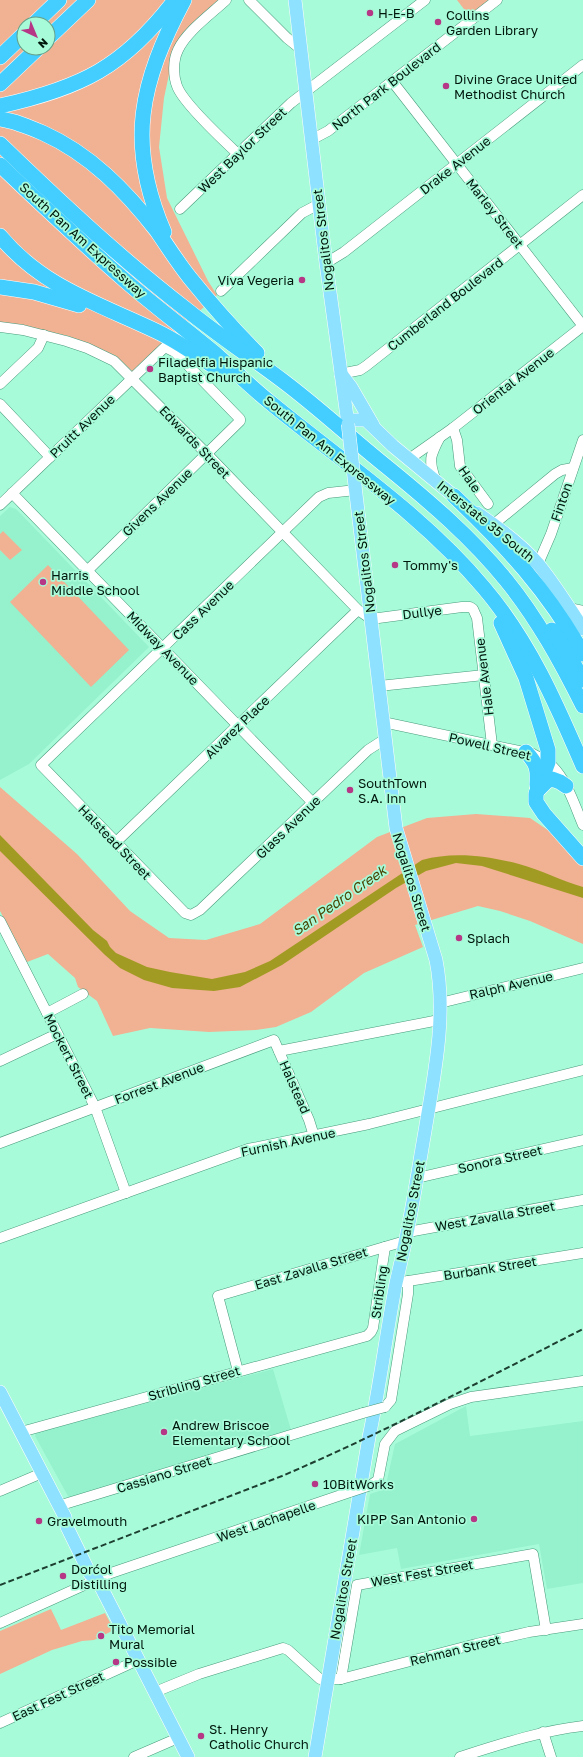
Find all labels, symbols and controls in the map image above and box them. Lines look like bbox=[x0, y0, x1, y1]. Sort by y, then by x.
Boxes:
place label: H-E-B bbox=[378, 5, 415, 21]
place label: Collins Garden Library bbox=[446, 7, 539, 38]
marker: H-E-B bbox=[365, 8, 375, 18]
north arrow bbox=[16, 16, 56, 56]
marker: Collins Garden Library bbox=[433, 17, 443, 27]
text: N bbox=[36, 36, 51, 51]
street label: North Park Boulevard bbox=[328, 39, 444, 133]
place label: Divine Grace United Methodist Church bbox=[454, 71, 577, 102]
marker: Divine Grace United Methodist Church bbox=[441, 81, 451, 91]
street label: West Baylor Street bbox=[195, 104, 289, 196]
street label: Drake Avenue bbox=[417, 132, 493, 198]
street label: Marley Street bbox=[463, 175, 527, 251]
street label: South Pan Am Expressway bbox=[16, 179, 150, 302]
street label: Nogalitos Street bbox=[309, 188, 337, 292]
street label: Cumberland Boulevard bbox=[384, 254, 506, 354]
place label: Viva Vegeria bbox=[217, 272, 294, 288]
marker: Viva Vegeria bbox=[297, 275, 307, 285]
street label: Oriental Avenue bbox=[469, 344, 557, 418]
place label: Filadelfia Hispanic Baptist Church bbox=[158, 354, 273, 385]
marker: Filadelfia Hispanic Baptist Church bbox=[145, 364, 155, 374]
street label: Pruitt Avenue bbox=[46, 391, 118, 461]
street label: South Pan Am Expressway bbox=[261, 392, 400, 509]
street label: Edwards Street bbox=[156, 402, 234, 482]
street label: Hale bbox=[455, 463, 485, 495]
street label: Givens Avenue bbox=[119, 465, 195, 539]
street label: Interstate 35 South bbox=[434, 477, 538, 565]
street label: Finton bbox=[547, 480, 575, 524]
street label: Nogalitos Street bbox=[350, 510, 378, 614]
place label: Tommy's bbox=[403, 557, 458, 573]
marker: Tommy's bbox=[390, 560, 400, 570]
place label: Harris Middle School bbox=[51, 567, 140, 598]
marker: Harris Middle School bbox=[38, 577, 48, 587]
street label: Cass Avenue bbox=[169, 577, 237, 643]
street label: Dullye bbox=[401, 602, 443, 622]
street label: Midway Avenue bbox=[124, 608, 202, 688]
street label: Hale Avenue bbox=[471, 637, 497, 717]
street label: Alvarez Place bbox=[201, 692, 273, 762]
street label: Powell Street bbox=[447, 729, 533, 763]
place label: SouthTown S.A. Inn bbox=[358, 775, 427, 806]
marker: SouthTown S.A. Inn bbox=[345, 785, 355, 795]
street label: Glass Avenue bbox=[252, 792, 324, 862]
street label: Halstead Street bbox=[75, 801, 155, 883]
street label: Nogalitos Street bbox=[389, 831, 435, 933]
water label: San Pedro Creek bbox=[289, 860, 391, 939]
place label: Splach bbox=[467, 930, 510, 946]
marker: Splach bbox=[454, 933, 464, 943]
street label: Ralph Avenue bbox=[468, 968, 554, 1002]
street label: Mockert Street bbox=[41, 1011, 97, 1101]
street label: Halstead bbox=[276, 1058, 314, 1116]
street label: Forrest Avenue bbox=[112, 1059, 206, 1107]
street label: Furnish Avenue bbox=[239, 1124, 337, 1160]
street label: Sonora Street bbox=[456, 1142, 544, 1176]
street label: Nogalitos Street bbox=[392, 1159, 428, 1263]
street label: West Zavalla Street bbox=[434, 1198, 556, 1234]
street label: East Zavalla Street bbox=[253, 1243, 369, 1293]
street label: Burbank Street bbox=[442, 1253, 538, 1283]
street label: Stribling bbox=[367, 1264, 391, 1320]
street label: Stribling Street bbox=[146, 1362, 242, 1404]
place label: Andrew Briscoe Elementary School bbox=[172, 1417, 290, 1448]
marker: Andrew Briscoe Elementary School bbox=[159, 1427, 169, 1437]
street label: Cassiano Street bbox=[115, 1452, 213, 1496]
place label: 10BitWorks bbox=[323, 1476, 394, 1492]
marker: 10BitWorks bbox=[310, 1479, 320, 1489]
street label: West Lachapelle bbox=[215, 1497, 317, 1545]
place label: KIPP San Antonio bbox=[357, 1511, 466, 1527]
place label: Gravelmouth bbox=[47, 1513, 127, 1529]
marker: KIPP San Antonio bbox=[469, 1514, 479, 1524]
marker: Gravelmouth bbox=[34, 1516, 44, 1526]
street label: Nogalitos Street bbox=[326, 1537, 360, 1641]
street label: West Fest Street bbox=[369, 1556, 475, 1590]
place label: Dorćol Distilling bbox=[71, 1561, 127, 1592]
marker: Dorćol Distilling bbox=[58, 1571, 68, 1581]
place label: Tito Memorial Mural bbox=[109, 1621, 195, 1652]
marker: Tito Memorial Mural bbox=[96, 1631, 106, 1641]
street label: Rehman Street bbox=[408, 1631, 502, 1669]
place label: Possible bbox=[124, 1654, 177, 1670]
marker: Possible bbox=[111, 1657, 121, 1667]
street label: East Fest Street bbox=[10, 1668, 106, 1724]
place label: St. Henry Catholic Church bbox=[209, 1721, 309, 1752]
marker: St. Henry Catholic Church bbox=[196, 1731, 206, 1741]

